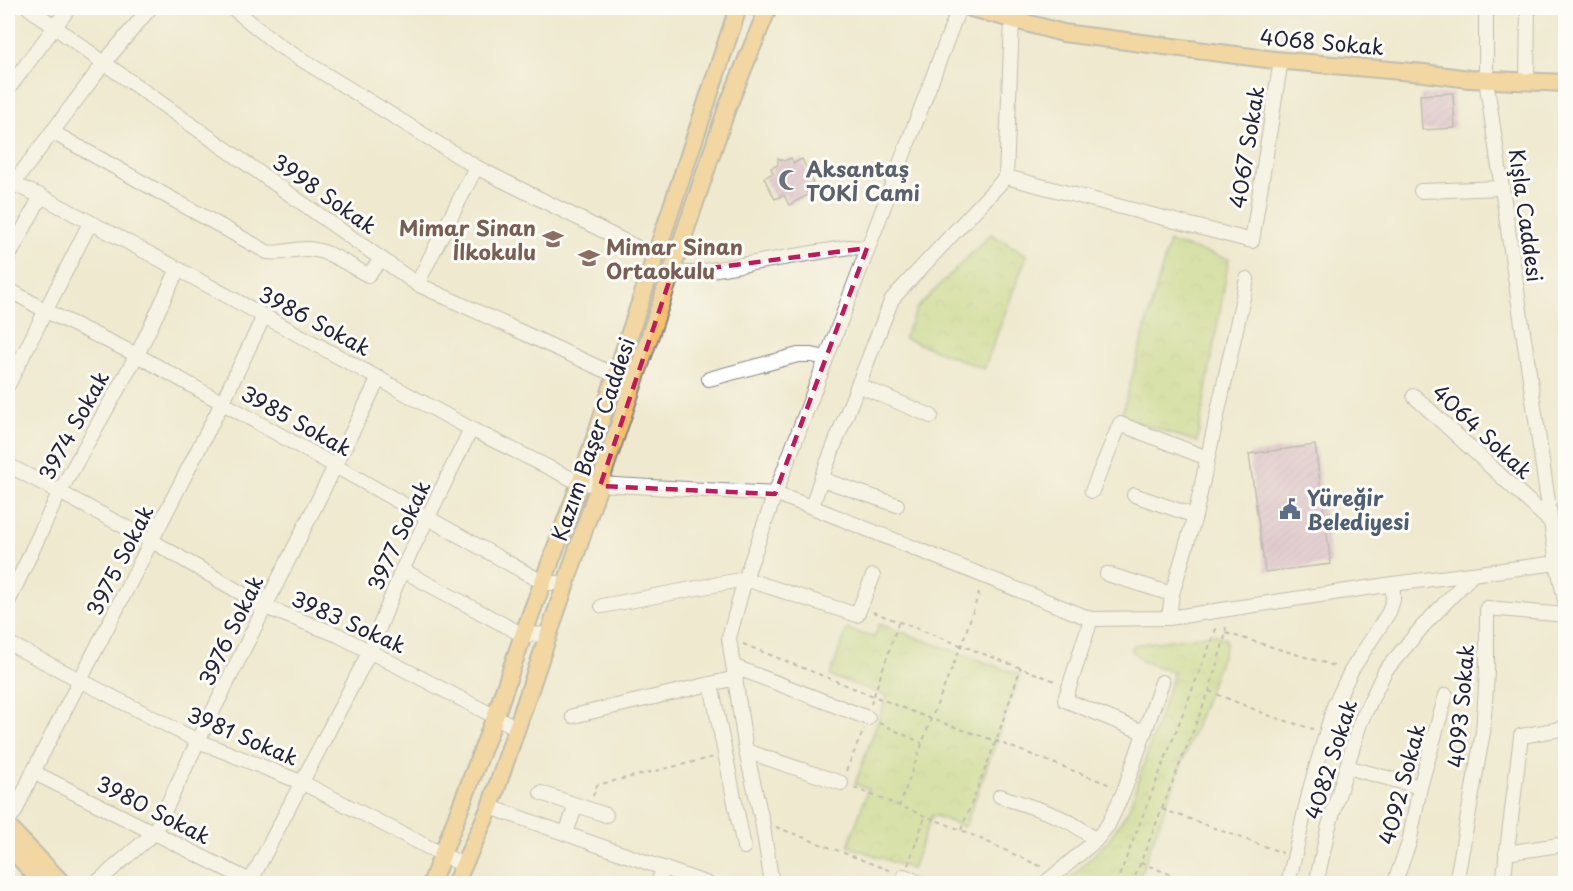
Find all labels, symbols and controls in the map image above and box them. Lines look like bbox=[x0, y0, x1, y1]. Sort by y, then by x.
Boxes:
street label: 4068 Sokak bbox=[1259, 20, 1385, 62]
street label: 4067 Sokak bbox=[1221, 83, 1271, 211]
street label: 3998 Sokak bbox=[266, 145, 384, 241]
street label: Kışla Caddesi bbox=[1502, 146, 1552, 284]
place label: Aksantaş TOKİ Cami bbox=[806, 152, 920, 208]
mosque icon: Aksantaş TOKİ Cami bbox=[777, 168, 801, 192]
place label: Mimar Sinan İlkokulu bbox=[399, 211, 536, 267]
school or university icon: Mimar Sinan İlkokulu bbox=[541, 227, 565, 251]
place label: Mimar Sinan Ortaokulu bbox=[606, 230, 743, 286]
school or university icon: Mimar Sinan Ortaokulu bbox=[577, 246, 601, 270]
street label: 3986 Sokak bbox=[253, 277, 377, 363]
street label: Kazım Başer Caddesi bbox=[542, 333, 642, 545]
street label: 3974 Sokak bbox=[30, 364, 116, 486]
street label: 3985 Sokak bbox=[236, 376, 358, 464]
street label: 4064 Sokak bbox=[1426, 376, 1540, 486]
street label: 3977 Sokak bbox=[358, 474, 438, 596]
place label: Yüreğir Belediyesi bbox=[1307, 481, 1410, 537]
public building icon: Yüreğir Belediyesi bbox=[1278, 497, 1302, 521]
street label: 3975 Sokak bbox=[77, 499, 161, 621]
street label: 3976 Sokak bbox=[189, 569, 271, 691]
street label: 3983 Sokak bbox=[287, 581, 411, 661]
street label: 4093 Sokak bbox=[1439, 643, 1481, 769]
street label: 4082 Sokak bbox=[1296, 695, 1364, 823]
street label: 3981 Sokak bbox=[182, 697, 304, 773]
street label: 4092 Sokak bbox=[1369, 720, 1433, 848]
street label: 3980 Sokak bbox=[91, 766, 217, 852]

